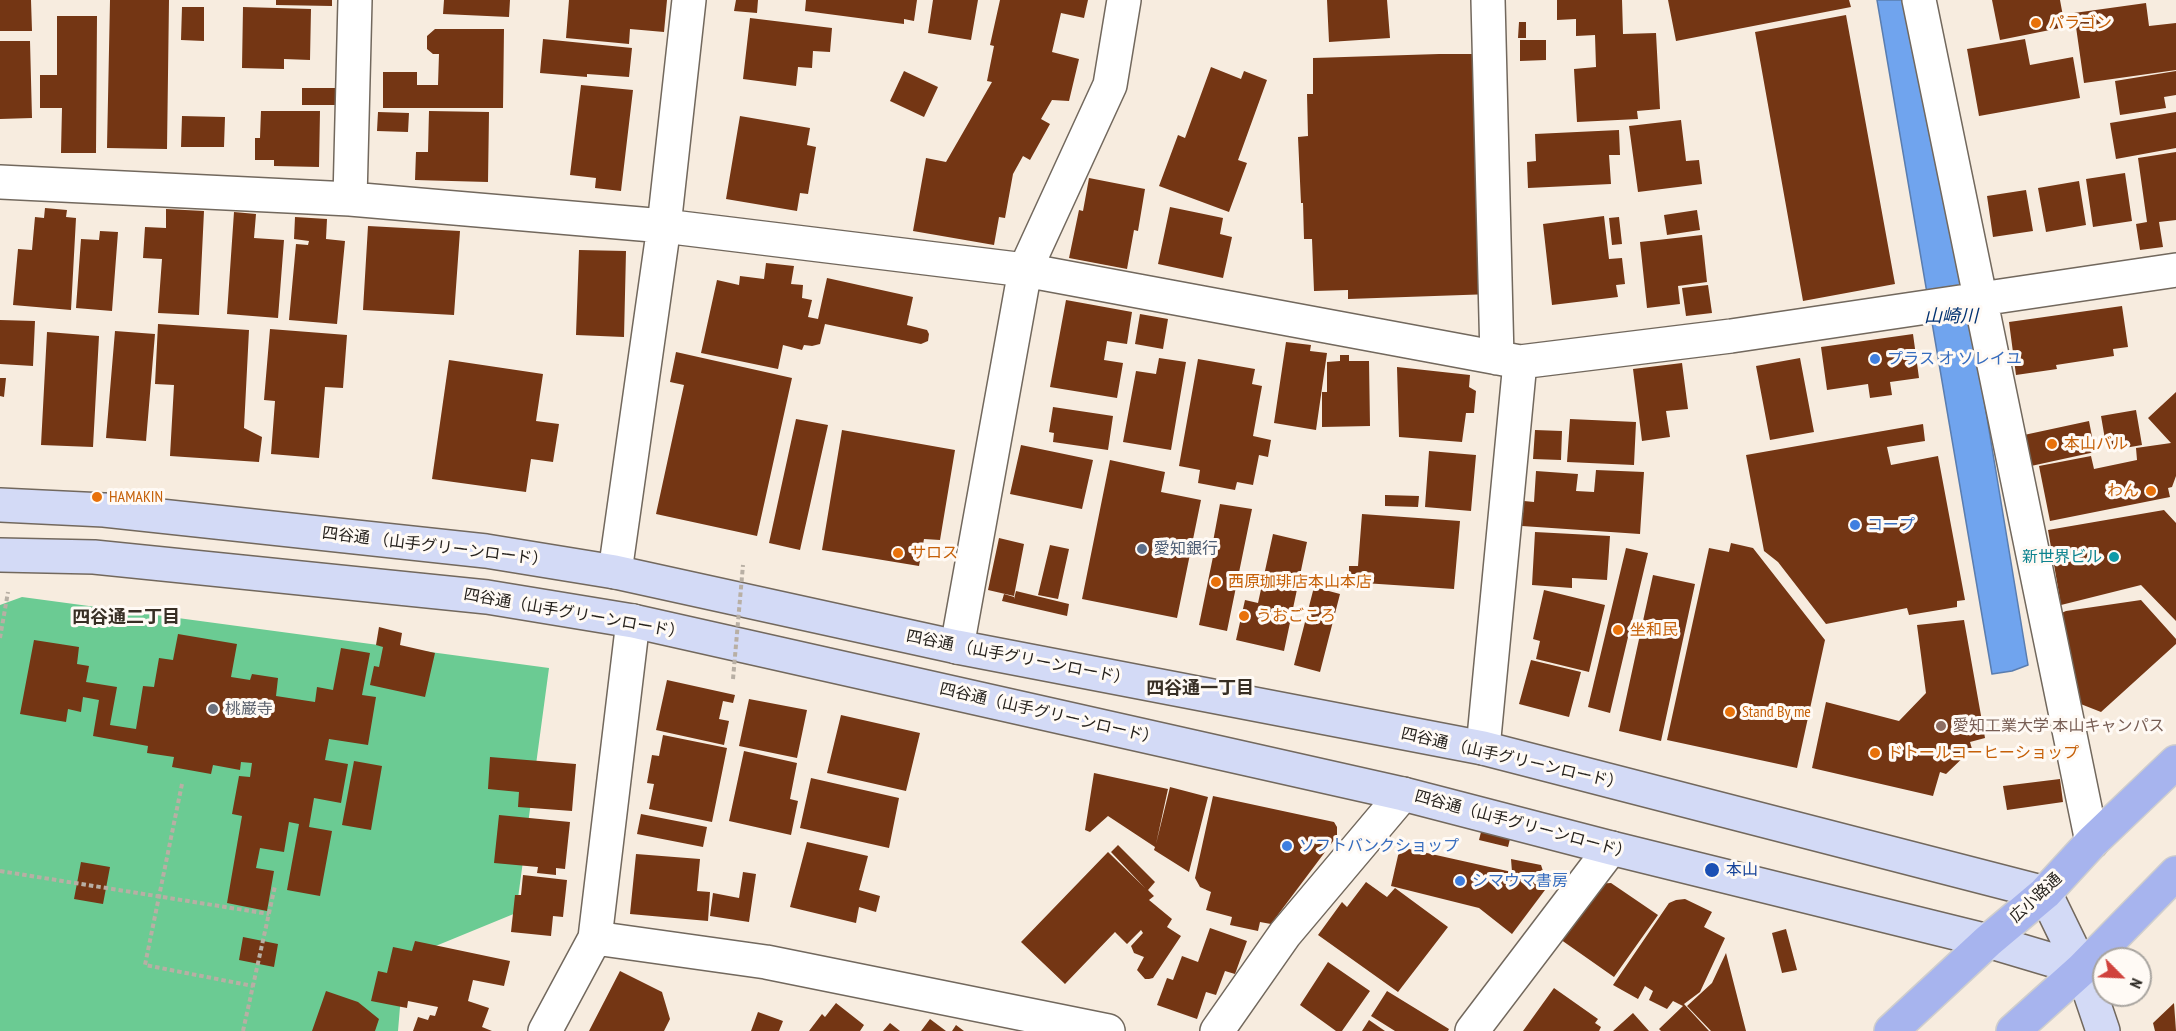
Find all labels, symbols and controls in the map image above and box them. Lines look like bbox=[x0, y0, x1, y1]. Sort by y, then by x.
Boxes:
place label: パラゴン bbox=[2048, 13, 2112, 33]
marker: パラゴン bbox=[2029, 16, 2043, 30]
water label: 山崎川 bbox=[1924, 306, 1978, 328]
place label: プラス オ ソレイユ bbox=[1887, 349, 2022, 369]
marker: プラス オ ソレイユ bbox=[1868, 352, 1882, 366]
place label: 本山バル bbox=[2064, 434, 2128, 454]
marker: 本山バル bbox=[2045, 437, 2059, 451]
place label: わん bbox=[2107, 481, 2139, 501]
marker: わん bbox=[2144, 484, 2158, 498]
place label: HAMAKIN bbox=[109, 487, 163, 507]
marker: HAMAKIN bbox=[90, 490, 104, 504]
place label: コープ bbox=[1867, 515, 1915, 535]
marker: コープ bbox=[1848, 518, 1862, 532]
street label: 四谷通 （山手グリーンロード） bbox=[321, 524, 549, 570]
place label: 愛知銀行 bbox=[1154, 539, 1218, 559]
marker: 愛知銀行 bbox=[1135, 542, 1149, 556]
place label: サロス bbox=[910, 543, 958, 563]
marker: サロス bbox=[891, 546, 905, 560]
place label: 新世界ビル bbox=[2022, 547, 2102, 567]
marker: 新世界ビル bbox=[2107, 550, 2121, 564]
place label: 西原珈琲店本山本店 bbox=[1228, 572, 1372, 592]
marker: 西原珈琲店本山本店 bbox=[1209, 575, 1223, 589]
street label: 四谷通（山手グリーンロード） bbox=[462, 585, 686, 643]
place label: うおごころ bbox=[1256, 606, 1336, 626]
district label: 四谷通二丁目 bbox=[72, 607, 180, 629]
marker: うおごころ bbox=[1237, 609, 1251, 623]
place label: 坐和民 bbox=[1630, 620, 1678, 640]
marker: 坐和民 bbox=[1611, 623, 1625, 637]
street label: 四谷通 （山手グリーンロード） bbox=[905, 627, 1131, 689]
district label: 四谷通一丁目 bbox=[1146, 678, 1254, 700]
street label: 四谷通（山手グリーンロード） bbox=[938, 679, 1160, 749]
place label: 桃巌寺 bbox=[225, 699, 273, 719]
marker: 桃巌寺 bbox=[206, 702, 220, 716]
place label: Stand By me bbox=[1742, 702, 1811, 722]
marker: Stand By me bbox=[1723, 705, 1737, 719]
place label: 愛知工業大学 本山キャンパス bbox=[1953, 716, 2164, 736]
marker: 愛知工業大学 本山キャンパス bbox=[1934, 719, 1948, 733]
street label: 四谷通 （山手グリーンロード） bbox=[1399, 724, 1625, 794]
place label: ドトールコーヒーショップ bbox=[1887, 743, 2079, 763]
marker: ドトールコーヒーショップ bbox=[1868, 746, 1882, 760]
street label: 四谷通（山手グリーンロード） bbox=[1412, 787, 1634, 863]
place label: ソフトバンクショップ bbox=[1299, 836, 1459, 856]
marker: ソフトバンクショップ bbox=[1280, 839, 1294, 853]
place label: 本山 bbox=[1726, 860, 1758, 880]
marker: 本山 bbox=[1703, 861, 1721, 879]
street label: 広小路通 bbox=[2006, 869, 2066, 927]
place label: シマウマ書房 bbox=[1472, 871, 1568, 891]
marker: シマウマ書房 bbox=[1453, 874, 1467, 888]
north arrow bbox=[2092, 947, 2152, 1007]
text: N bbox=[2126, 975, 2148, 992]

